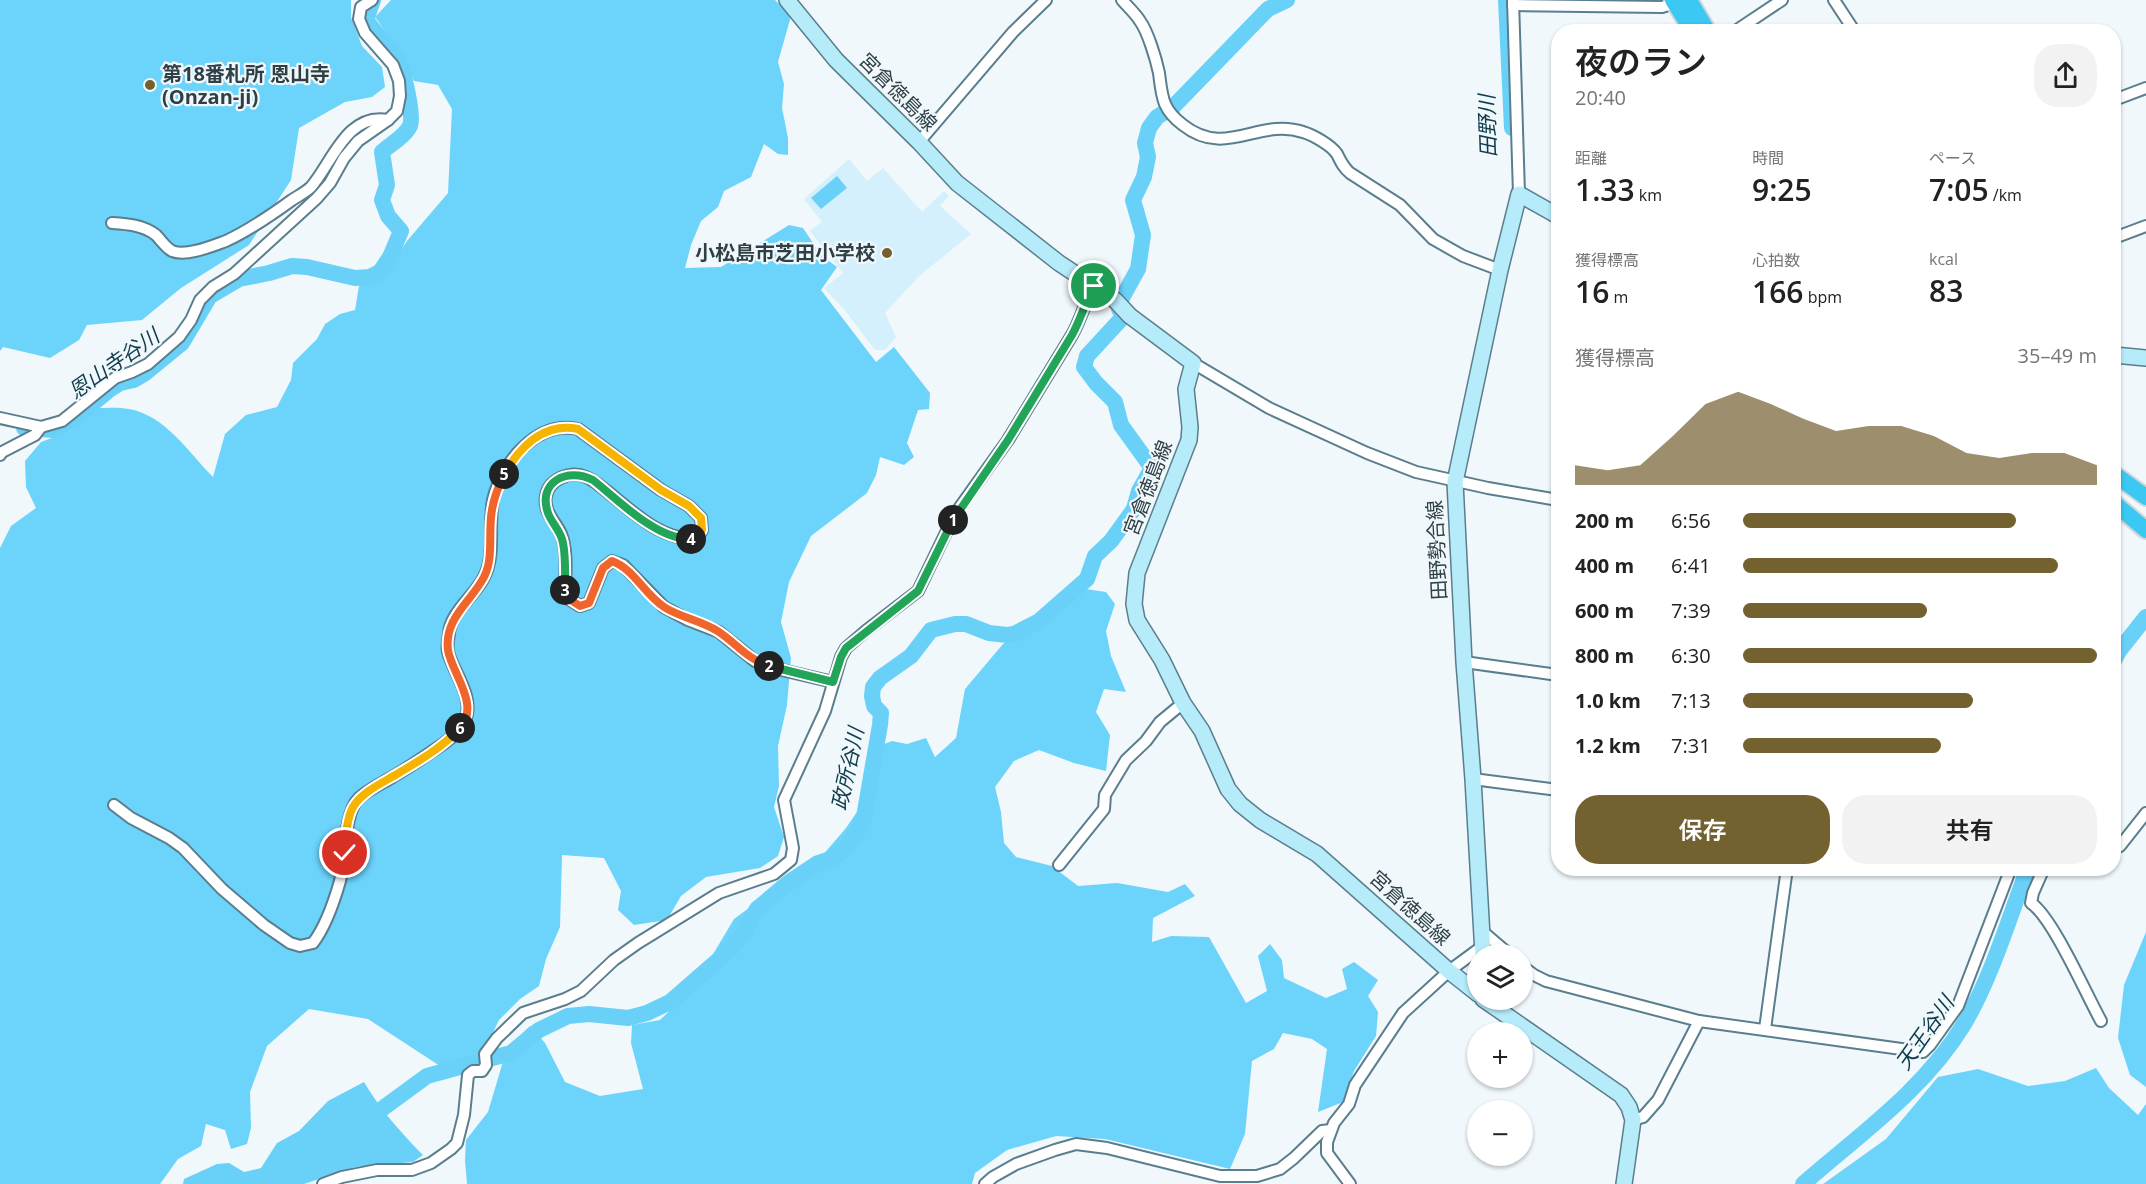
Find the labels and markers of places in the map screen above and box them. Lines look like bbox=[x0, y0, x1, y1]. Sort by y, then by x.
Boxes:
place label: 第18番札所 恩山寺 (Onzan-ji) bbox=[162, 60, 330, 110]
marker: 第18番札所 恩山寺 (Onzan-ji) bbox=[143, 78, 157, 92]
place label: 小松島市芝田小学校 bbox=[695, 239, 875, 266]
marker: 小松島市芝田小学校 bbox=[880, 246, 894, 260]
pin bbox=[1068, 260, 1119, 311]
pin: 5 bbox=[489, 459, 519, 489]
pin: 1 bbox=[938, 505, 968, 535]
pin: 4 bbox=[676, 524, 706, 554]
pin: 3 bbox=[550, 575, 580, 605]
pin: 2 bbox=[754, 651, 784, 681]
pin: 6 bbox=[445, 713, 475, 743]
pin bbox=[319, 827, 370, 878]

